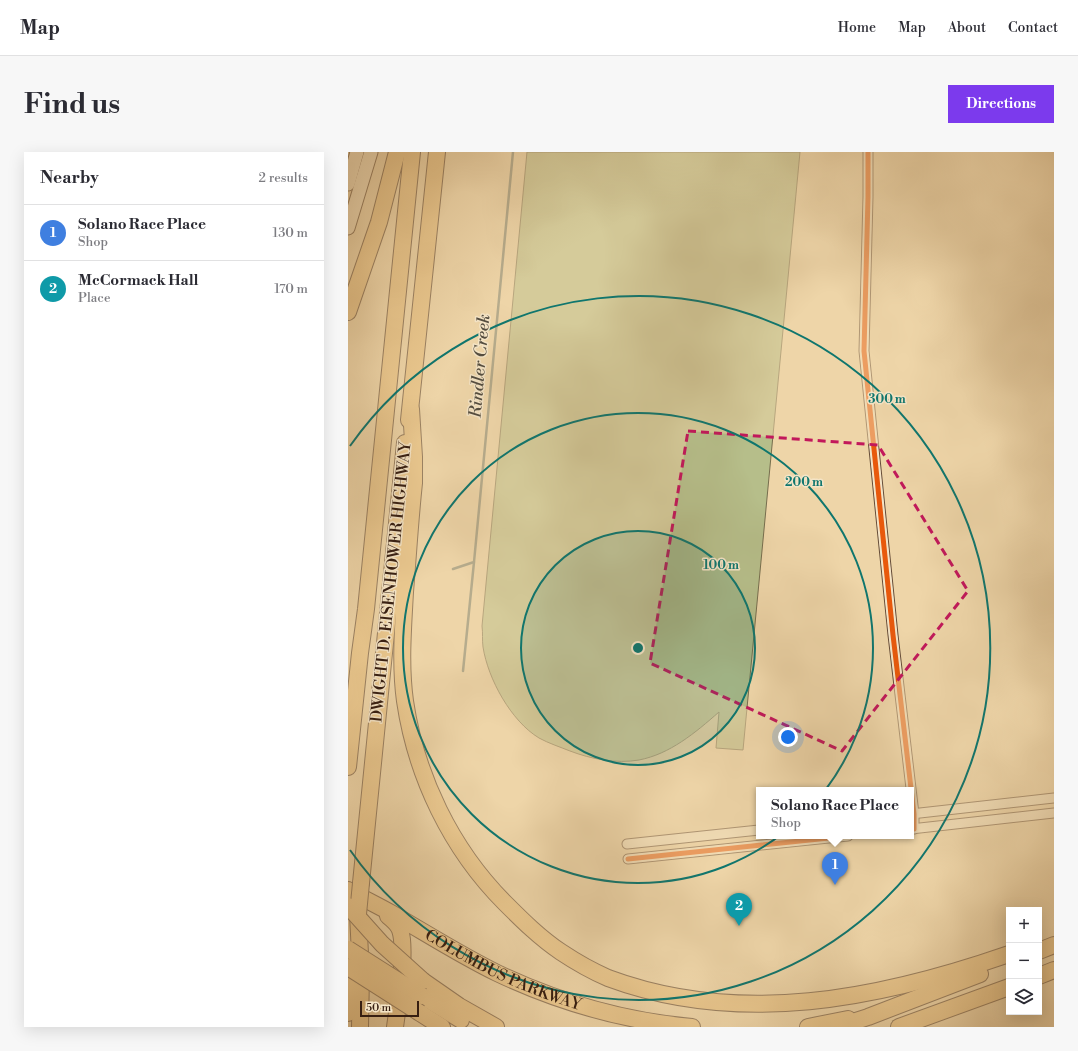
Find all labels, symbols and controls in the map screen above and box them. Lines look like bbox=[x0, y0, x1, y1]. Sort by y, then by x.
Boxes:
text: Map bbox=[20, 16, 60, 40]
text: Home bbox=[838, 19, 876, 37]
text: Map bbox=[898, 19, 926, 37]
text: About bbox=[948, 19, 986, 37]
text: Contact bbox=[1008, 19, 1058, 37]
button: Directions bbox=[948, 85, 1054, 123]
text: Find us bbox=[24, 87, 120, 122]
text: Nearby bbox=[40, 167, 99, 189]
text: 2 results bbox=[259, 170, 308, 186]
text: Solano Race Place bbox=[78, 215, 206, 234]
text: 1 bbox=[50, 225, 56, 241]
text: 130 m bbox=[273, 225, 308, 241]
text: Shop bbox=[78, 234, 108, 250]
text: McCormack Hall bbox=[78, 271, 199, 290]
text: 2 bbox=[49, 281, 57, 297]
text: 170 m bbox=[274, 281, 308, 297]
text: Place bbox=[78, 290, 110, 306]
water label: Rindler Creek bbox=[464, 313, 495, 420]
text: 300 m bbox=[868, 392, 906, 407]
street label: DWIGHT D. EISENHOWER HIGHWAY bbox=[366, 439, 416, 723]
text: 200 m bbox=[785, 475, 823, 490]
text: 100 m bbox=[703, 558, 739, 573]
centre of rings bbox=[631, 641, 645, 655]
your location bbox=[778, 727, 798, 747]
popup bbox=[756, 787, 914, 839]
text: Solano Race Place bbox=[771, 796, 899, 815]
text: Shop bbox=[771, 815, 801, 831]
pin: 1 bbox=[822, 852, 848, 885]
pin: 2 bbox=[726, 893, 752, 926]
map controls bbox=[1006, 907, 1042, 1015]
button: + bbox=[1006, 907, 1042, 943]
street label: COLUMBUS PARKWAY bbox=[421, 925, 585, 1015]
button: − bbox=[1006, 943, 1042, 979]
button: layers bbox=[1006, 979, 1042, 1015]
scale bar bbox=[360, 999, 419, 1018]
text: 50 m bbox=[366, 1001, 391, 1015]

